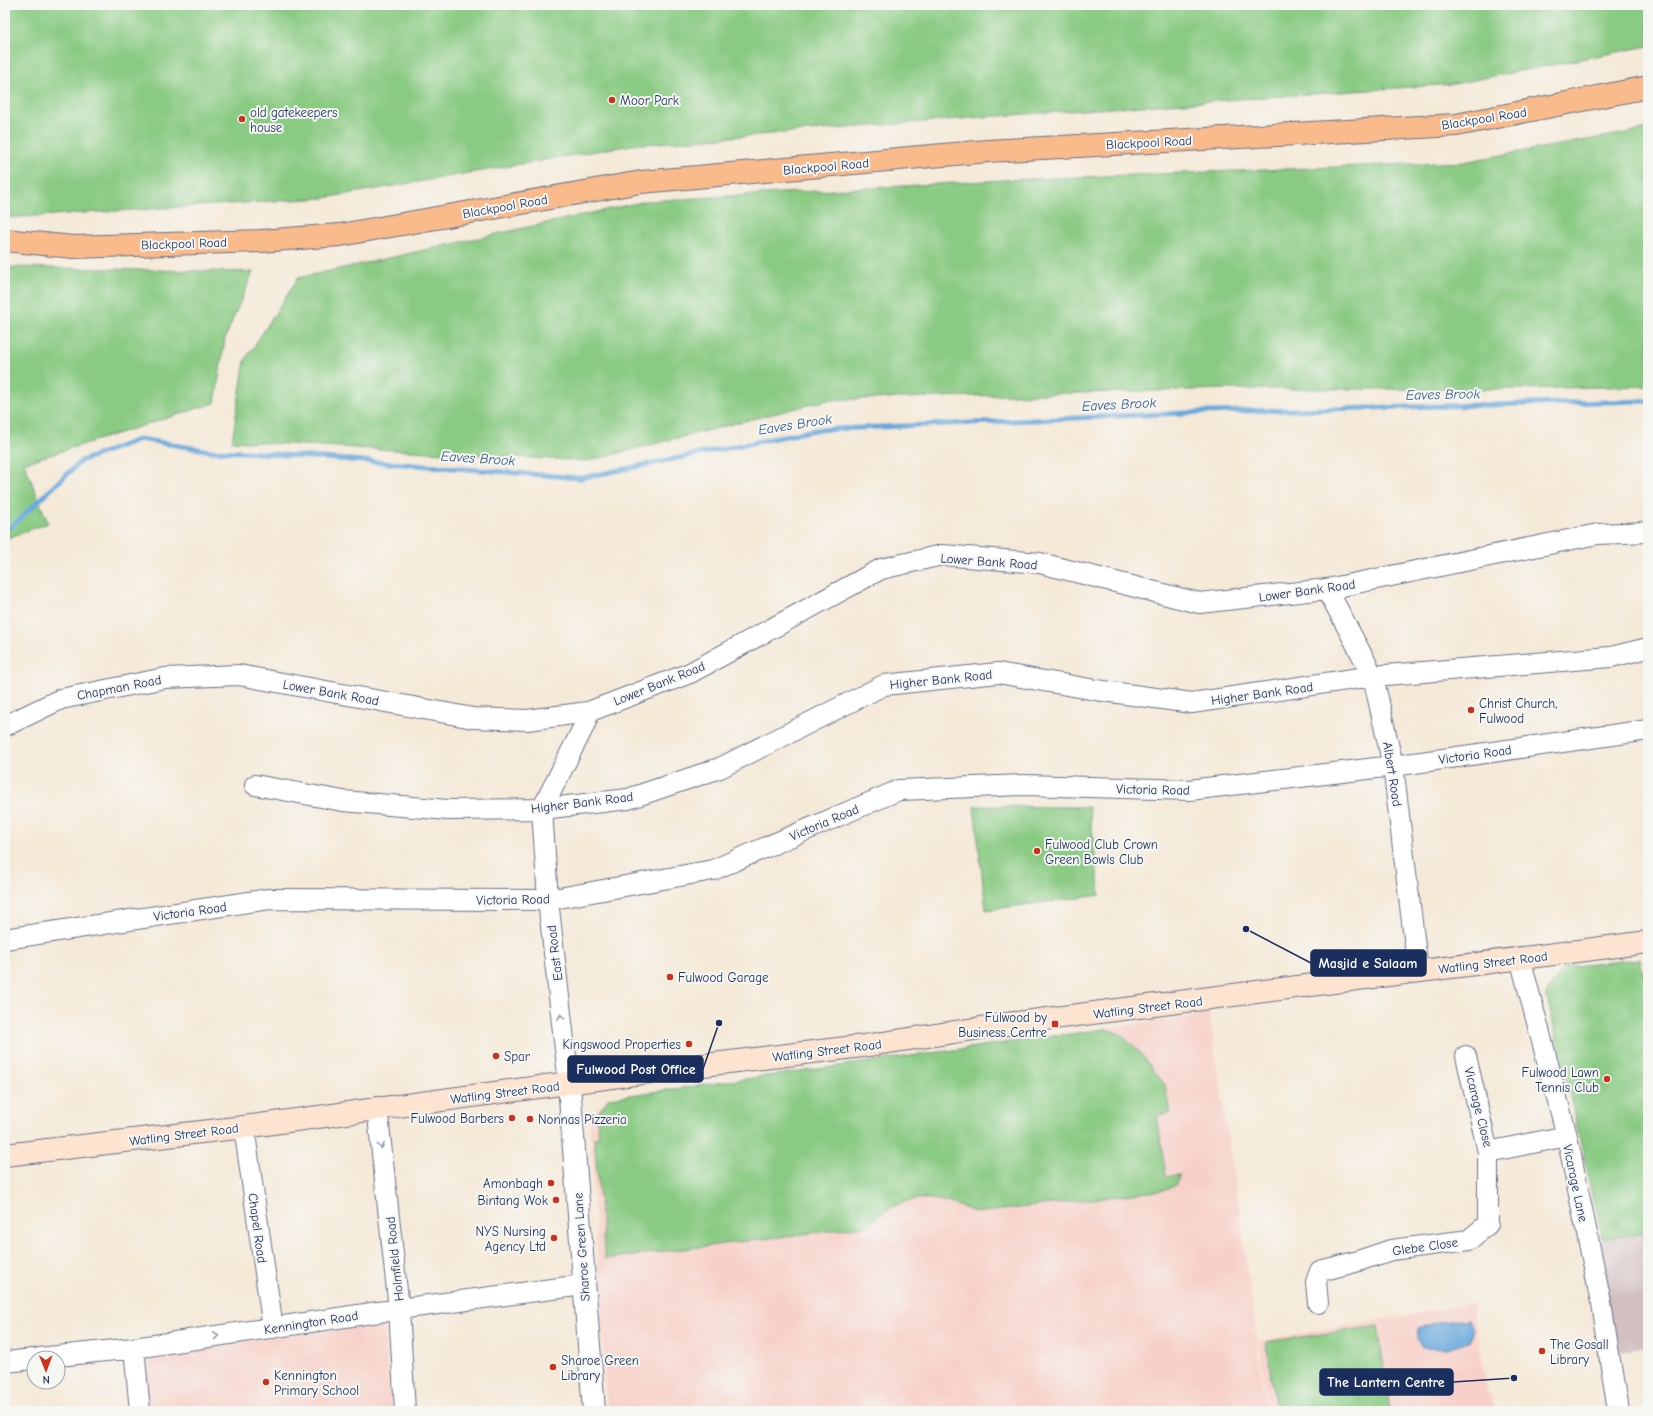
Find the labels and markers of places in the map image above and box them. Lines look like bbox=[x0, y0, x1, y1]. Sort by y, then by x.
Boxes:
place label: Moor Park bbox=[620, 93, 680, 108]
marker: Moor Park bbox=[607, 95, 617, 105]
place label: old gatekeepers house bbox=[250, 105, 337, 135]
marker: old gatekeepers house bbox=[237, 114, 247, 124]
place label: Christ Church, Fulwood bbox=[1479, 696, 1557, 726]
marker: Christ Church, Fulwood bbox=[1466, 705, 1476, 715]
place label: Fulwood Club Crown Green Bowls Club bbox=[1045, 837, 1158, 867]
marker: Fulwood Club Crown Green Bowls Club bbox=[1032, 846, 1042, 856]
callout: Masjid e Salaam bbox=[1311, 950, 1426, 976]
place label: Fulwood Garage bbox=[678, 970, 769, 985]
marker: Fulwood Garage bbox=[665, 972, 675, 982]
place label: Fulwood by Business Centre bbox=[958, 1010, 1047, 1040]
marker: Fulwood by Business Centre bbox=[1050, 1019, 1060, 1029]
place label: Kingswood Properties bbox=[562, 1037, 681, 1052]
marker: Kingswood Properties bbox=[684, 1039, 694, 1049]
place label: Spar bbox=[504, 1049, 531, 1064]
marker: Spar bbox=[491, 1051, 501, 1061]
callout: Fulwood Post Office bbox=[568, 1056, 703, 1082]
place label: Fulwood Lawn Tennis Club bbox=[1522, 1065, 1599, 1095]
marker: Fulwood Lawn Tennis Club bbox=[1602, 1074, 1612, 1084]
place label: Fulwood Barbers bbox=[411, 1111, 504, 1126]
place label: Nonnas Pizzeria bbox=[538, 1112, 627, 1127]
marker: Fulwood Barbers bbox=[507, 1113, 517, 1123]
marker: Nonnas Pizzeria bbox=[525, 1114, 535, 1124]
place label: Amonbagh bbox=[483, 1176, 543, 1191]
marker: Amonbagh bbox=[546, 1178, 556, 1188]
place label: Bintang Wok bbox=[477, 1193, 549, 1208]
marker: Bintang Wok bbox=[551, 1195, 561, 1205]
place label: NYS Nursing Agency Ltd bbox=[475, 1224, 546, 1254]
marker: NYS Nursing Agency Ltd bbox=[549, 1233, 559, 1243]
place label: The Gosall Library bbox=[1550, 1337, 1608, 1367]
marker: The Gosall Library bbox=[1537, 1346, 1547, 1356]
place label: Sharoe Green Library bbox=[561, 1353, 639, 1383]
marker: Sharoe Green Library bbox=[548, 1362, 558, 1372]
place label: Kennington Primary School bbox=[274, 1368, 359, 1398]
callout: The Lantern Centre bbox=[1320, 1369, 1453, 1395]
marker: Kennington Primary School bbox=[261, 1377, 271, 1387]

